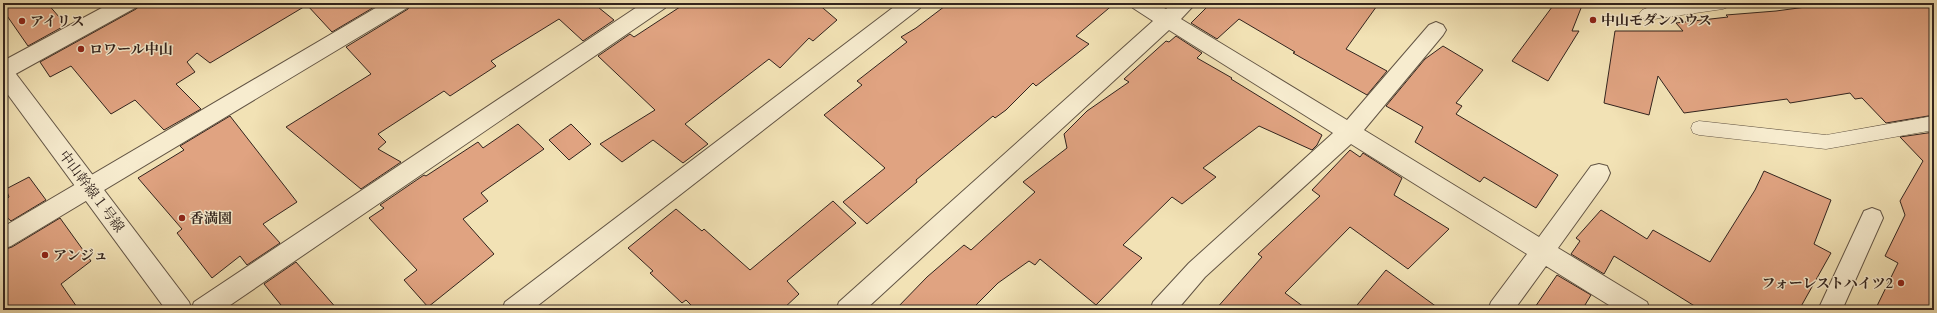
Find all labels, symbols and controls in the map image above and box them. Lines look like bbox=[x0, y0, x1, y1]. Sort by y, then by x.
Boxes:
place label: 中山モダンハウス bbox=[1601, 11, 1712, 30]
place label: アイリス bbox=[30, 12, 84, 31]
marker: 中山モダンハウス bbox=[1588, 15, 1598, 25]
marker: アイリス bbox=[17, 16, 27, 26]
place label: ロワール中山 bbox=[89, 40, 173, 59]
marker: ロワール中山 bbox=[76, 44, 86, 54]
street label: 中山幹線１号線 bbox=[55, 146, 129, 236]
place label: 香満園 bbox=[190, 209, 232, 228]
marker: 香満園 bbox=[177, 213, 187, 223]
place label: アンジュ bbox=[53, 246, 108, 265]
marker: アンジュ bbox=[40, 250, 50, 260]
place label: フォーレストハイツ2 bbox=[1762, 274, 1893, 293]
marker: フォーレストハイツ2 bbox=[1896, 278, 1906, 288]

